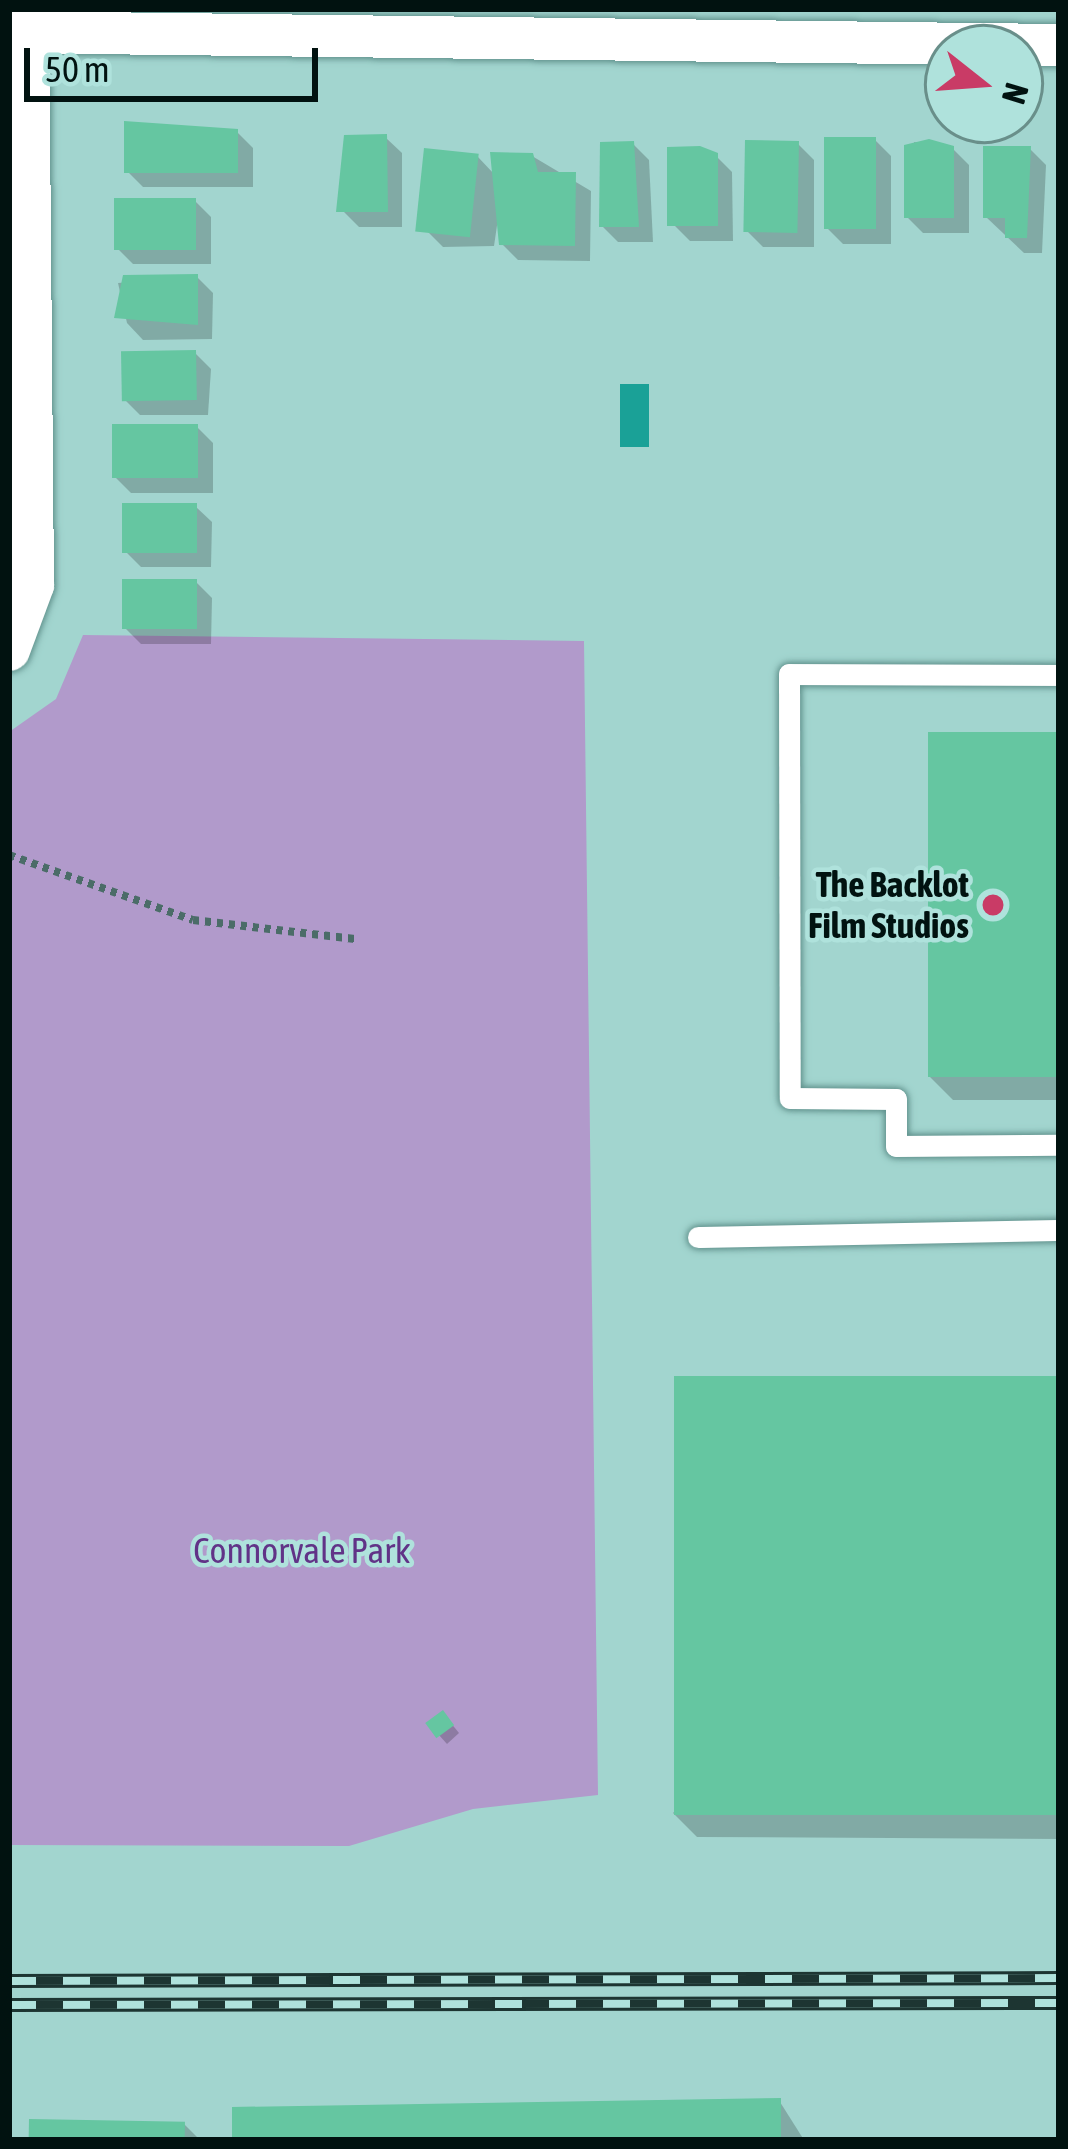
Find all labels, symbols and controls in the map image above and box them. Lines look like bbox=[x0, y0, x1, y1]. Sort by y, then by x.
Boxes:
scale bar bbox=[30, 24, 324, 98]
north arrow bbox=[924, 24, 1044, 144]
text: 50 m bbox=[45, 48, 110, 90]
text: N bbox=[995, 79, 1037, 109]
place label: The Backlot Film Studios bbox=[808, 862, 969, 947]
marker: The Backlot Film Studios bbox=[980, 892, 1006, 918]
park label: Connorvale Park bbox=[193, 1529, 411, 1573]

